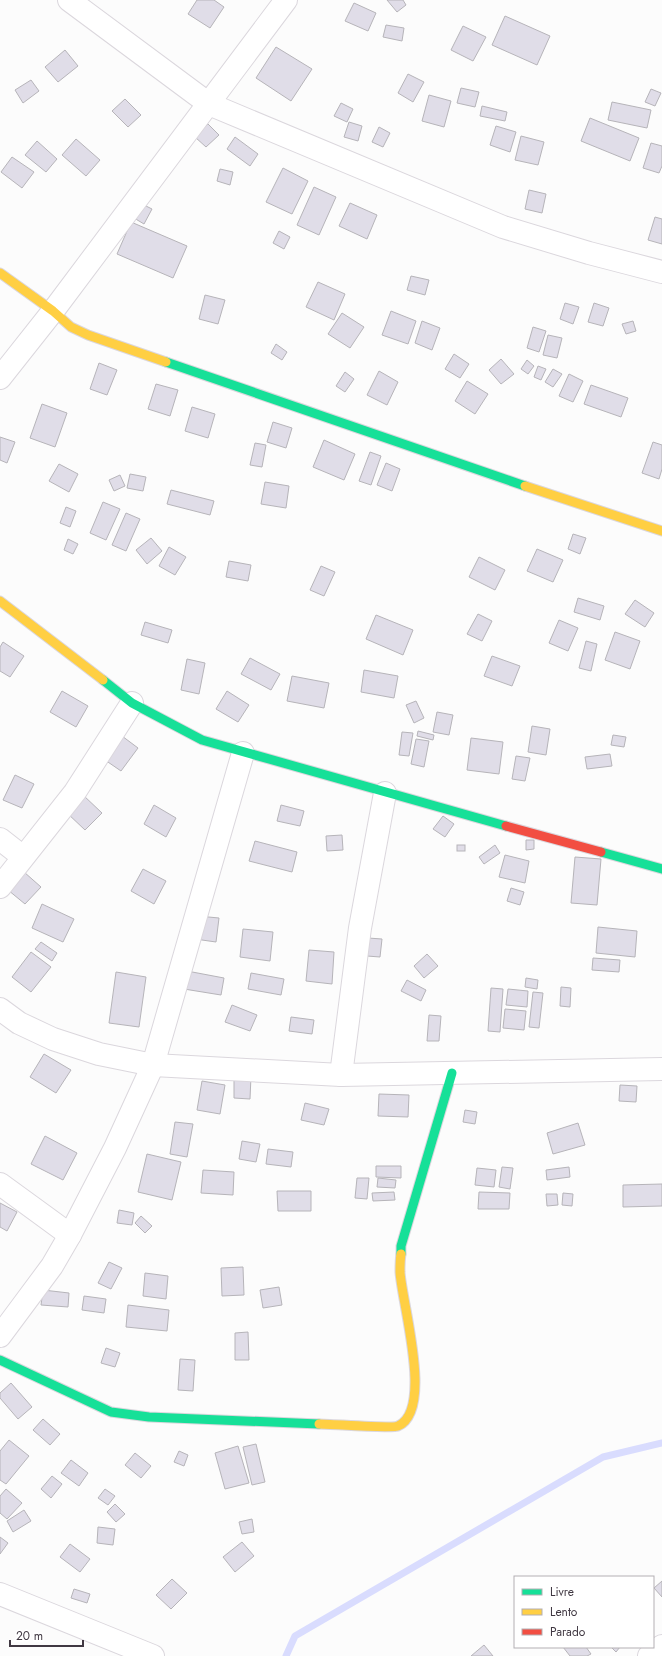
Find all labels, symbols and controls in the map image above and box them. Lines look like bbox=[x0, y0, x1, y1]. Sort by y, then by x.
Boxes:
legend bbox=[514, 1576, 654, 1648]
text: Livre bbox=[550, 1583, 574, 1601]
text: Lento bbox=[550, 1603, 578, 1621]
scale bar bbox=[10, 1622, 83, 1648]
text: Parado bbox=[550, 1623, 586, 1641]
text: 20 m bbox=[16, 1627, 43, 1645]

